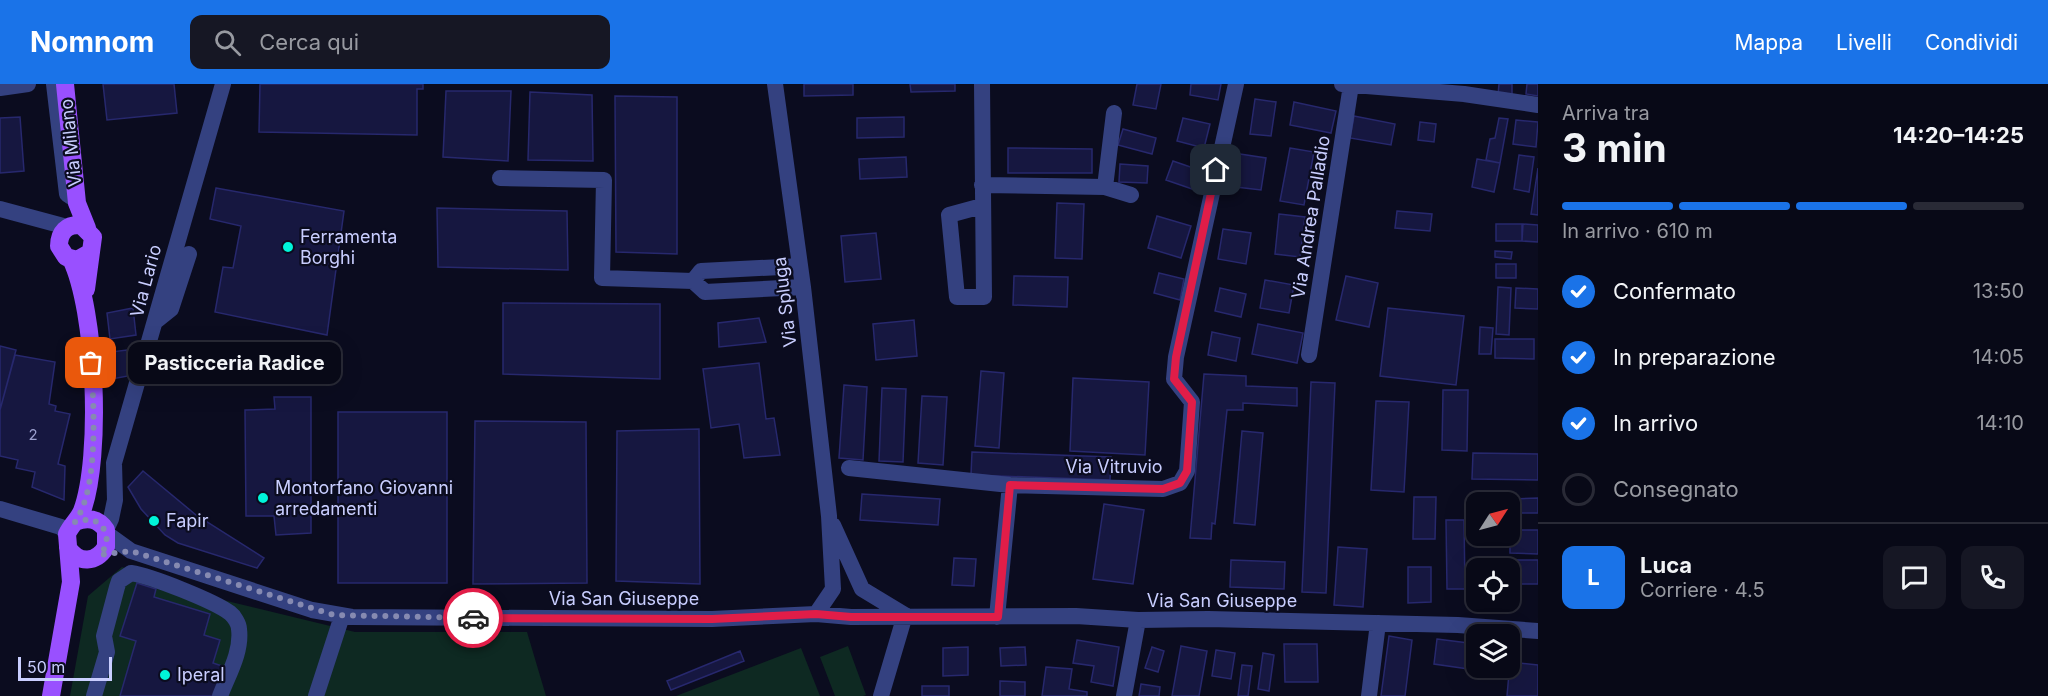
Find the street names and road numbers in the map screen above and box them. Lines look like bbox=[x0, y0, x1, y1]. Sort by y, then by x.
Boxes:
street label: Via Milano bbox=[55, 98, 86, 188]
street label: Via Andrea Palladio bbox=[1287, 134, 1334, 300]
street label: Via Lario bbox=[126, 242, 165, 320]
street label: Via Spluga bbox=[769, 256, 800, 348]
street label: Via Vitruvio bbox=[1065, 456, 1163, 477]
street label: Via San Giuseppe bbox=[549, 588, 699, 609]
street label: Via San Giuseppe bbox=[1147, 590, 1297, 611]

